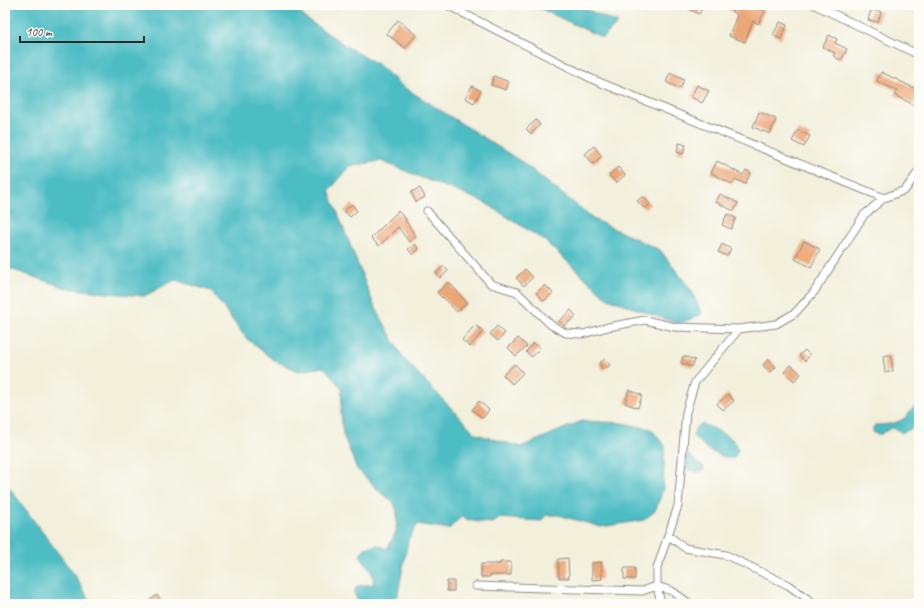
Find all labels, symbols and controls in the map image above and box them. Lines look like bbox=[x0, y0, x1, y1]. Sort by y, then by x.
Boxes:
scale bar bbox=[20, 18, 144, 44]
text: 100 m bbox=[26, 24, 53, 40]

